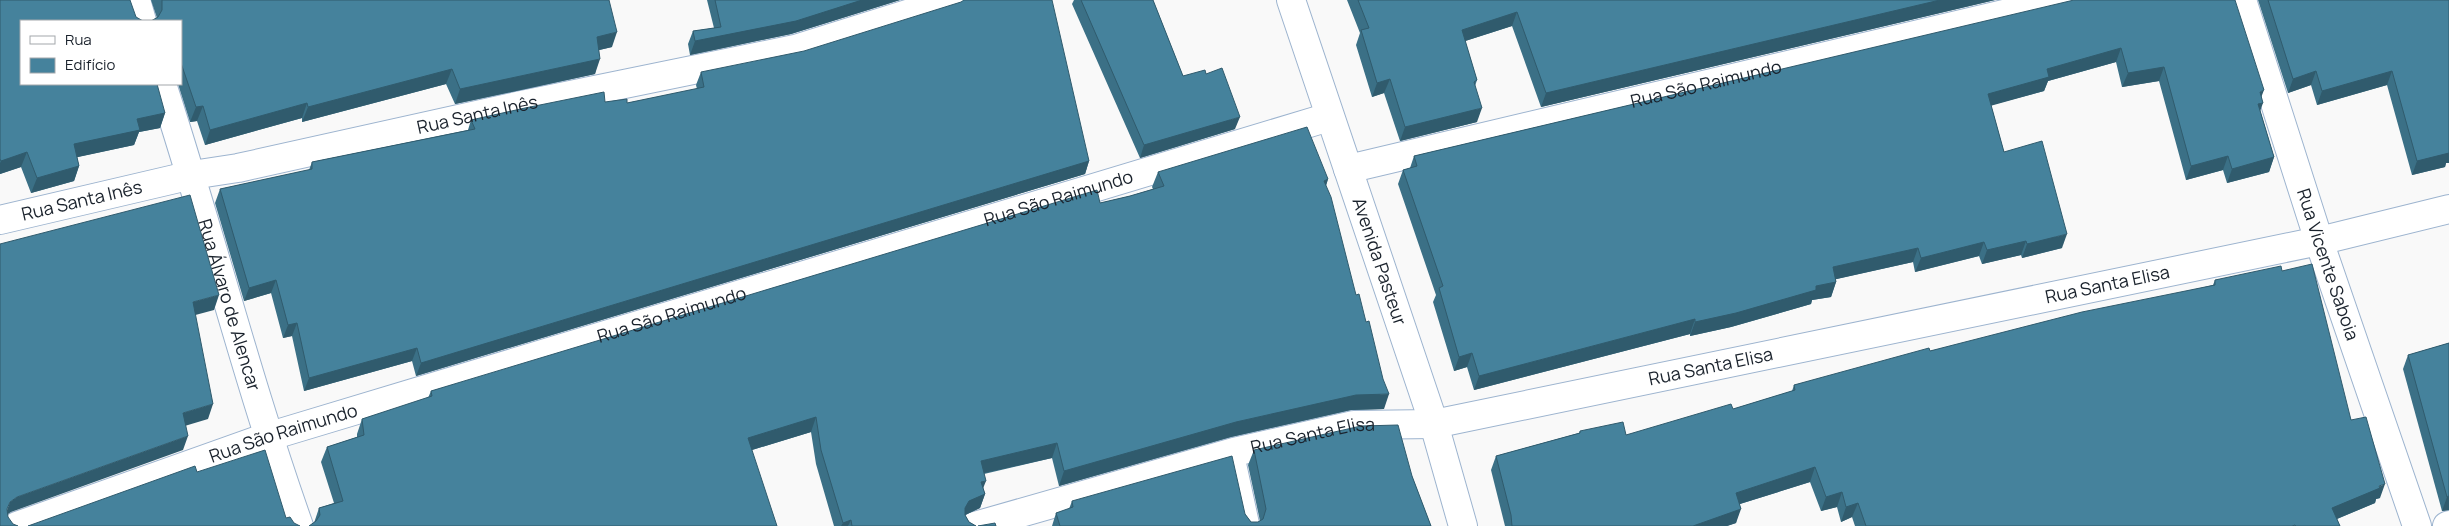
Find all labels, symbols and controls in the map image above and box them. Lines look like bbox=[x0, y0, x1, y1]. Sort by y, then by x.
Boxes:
legend bbox=[20, 20, 182, 85]
text: Rua bbox=[65, 29, 92, 50]
text: Edifício bbox=[65, 54, 116, 75]
street label: Rua São Raimundo bbox=[1628, 54, 1784, 113]
street label: Rua Santa Inês bbox=[414, 89, 540, 139]
street label: Rua São Raimundo bbox=[981, 164, 1136, 231]
street label: Rua Santa Inês bbox=[19, 174, 144, 226]
street label: Rua Vicente Saboia bbox=[2292, 185, 2365, 343]
street label: Avenida Pasteur bbox=[1347, 194, 1413, 329]
street label: Rua Álvaro de Alencar bbox=[193, 216, 267, 394]
street label: Rua Santa Elisa bbox=[2043, 259, 2172, 308]
street label: Rua São Raimundo bbox=[594, 280, 749, 348]
street label: Rua Santa Elisa bbox=[1646, 341, 1775, 390]
street label: Rua São Raimundo bbox=[206, 397, 360, 468]
street label: Rua Santa Elisa bbox=[1248, 412, 1375, 459]

